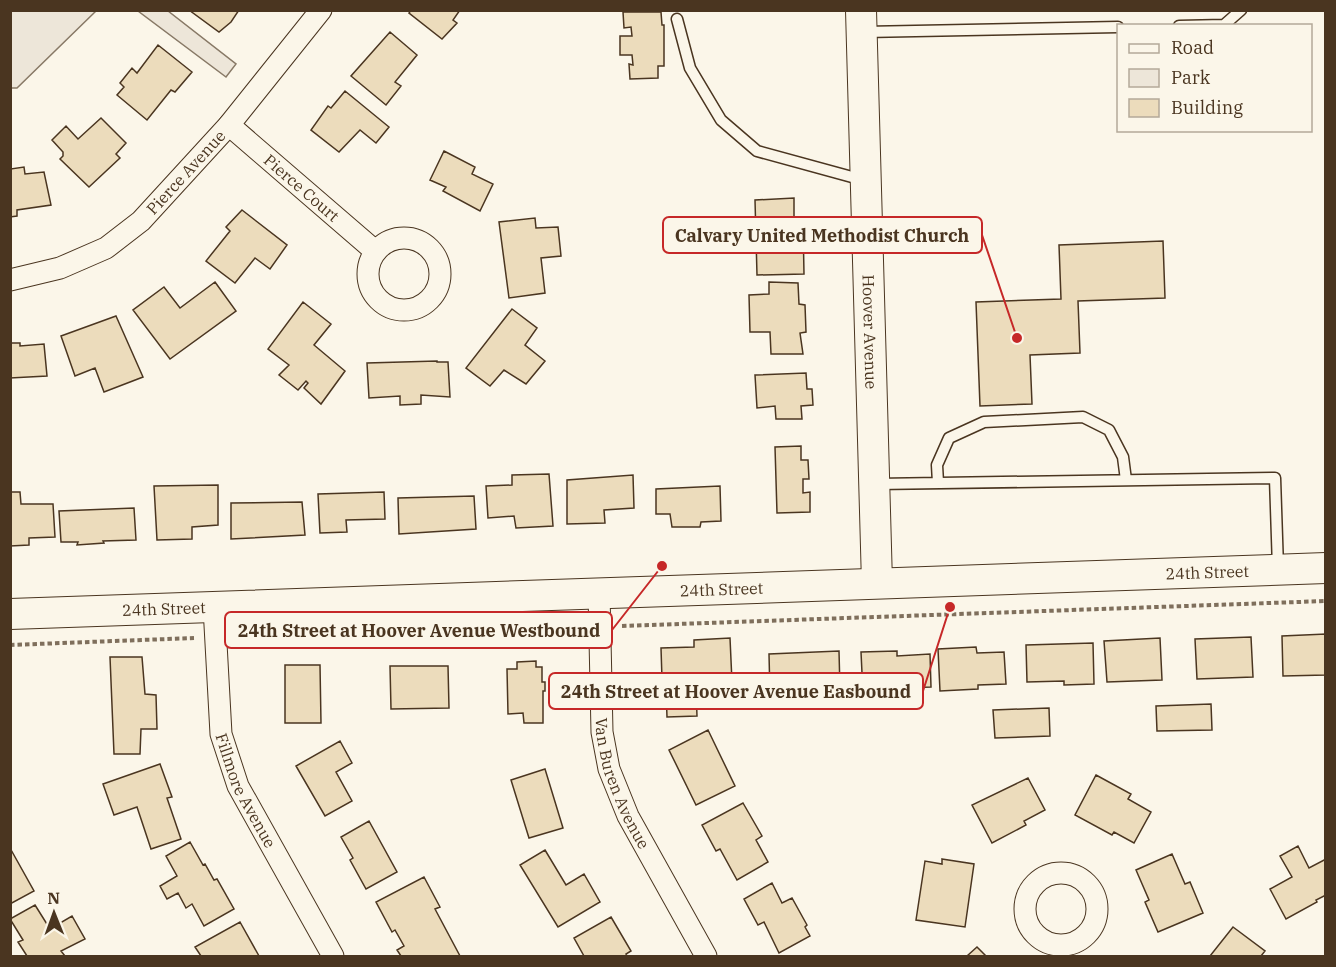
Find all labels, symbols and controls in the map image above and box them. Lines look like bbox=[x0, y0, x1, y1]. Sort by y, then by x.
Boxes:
legend bbox=[1117, 24, 1312, 132]
text: Road bbox=[1171, 36, 1214, 59]
text: Park bbox=[1171, 66, 1211, 89]
text: Building bbox=[1171, 96, 1243, 119]
street label: Pierce Avenue bbox=[142, 126, 229, 219]
street label: Pierce Court bbox=[260, 150, 344, 226]
callout: Calvary United Methodist Church bbox=[663, 217, 982, 253]
text: Calvary United Methodist Church bbox=[675, 224, 970, 247]
street label: Hoover Avenue bbox=[858, 274, 882, 389]
street label: 24th Street bbox=[1165, 561, 1250, 584]
street label: 24th Street bbox=[679, 578, 764, 601]
street label: 24th Street bbox=[122, 597, 206, 620]
callout: 24th Street at Hoover Avenue Westbound bbox=[225, 612, 612, 648]
text: 24th Street at Hoover Avenue Westbound bbox=[238, 619, 600, 642]
callout: 24th Street at Hoover Avenue Easbound bbox=[549, 673, 923, 709]
text: 24th Street at Hoover Avenue Easbound bbox=[561, 680, 911, 703]
street label: Van Buren Avenue bbox=[592, 717, 654, 852]
street label: Fillmore Avenue bbox=[211, 731, 280, 851]
north arrow bbox=[24, 883, 84, 943]
text: N bbox=[47, 888, 60, 908]

